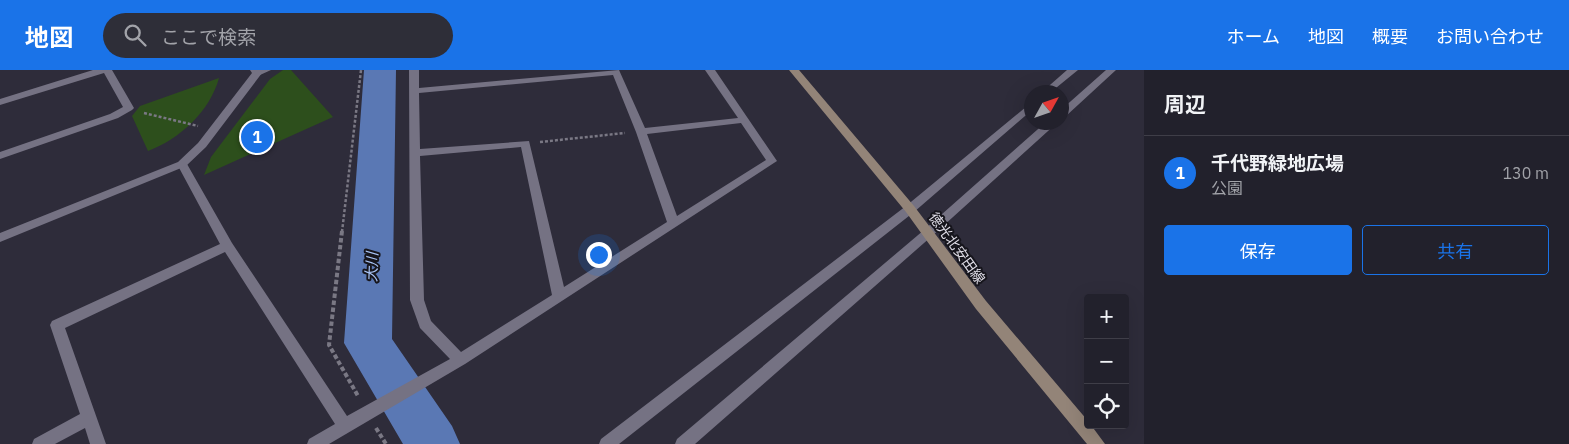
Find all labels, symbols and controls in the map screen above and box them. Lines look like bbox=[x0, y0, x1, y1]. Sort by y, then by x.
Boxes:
search box bbox=[103, 13, 453, 58]
text: 地図 bbox=[25, 21, 73, 53]
icon: search bbox=[121, 21, 149, 49]
text: ここで検索 bbox=[161, 25, 256, 49]
text: ホーム bbox=[1227, 25, 1280, 48]
text: 地図 bbox=[1308, 25, 1344, 48]
text: 概要 bbox=[1372, 25, 1408, 48]
text: お問い合わせ bbox=[1436, 25, 1544, 48]
north arrow bbox=[1024, 85, 1069, 130]
text: 周辺 bbox=[1164, 90, 1206, 118]
pin: 1 bbox=[241, 118, 273, 156]
text: 千代野緑地広場 bbox=[1211, 151, 1344, 175]
text: 1 bbox=[1175, 163, 1185, 183]
text: 130 m bbox=[1502, 163, 1549, 183]
text: 公園 bbox=[1211, 178, 1243, 198]
street label: 徳光北安田線 bbox=[925, 209, 989, 287]
button: 保存 bbox=[1164, 225, 1352, 275]
button: 共有 bbox=[1362, 225, 1549, 275]
your location bbox=[586, 242, 612, 268]
water label: 大川 bbox=[361, 250, 382, 282]
map controls bbox=[1084, 294, 1129, 429]
button: + bbox=[1084, 294, 1129, 339]
button: − bbox=[1084, 339, 1129, 384]
button: locate bbox=[1084, 384, 1129, 429]

